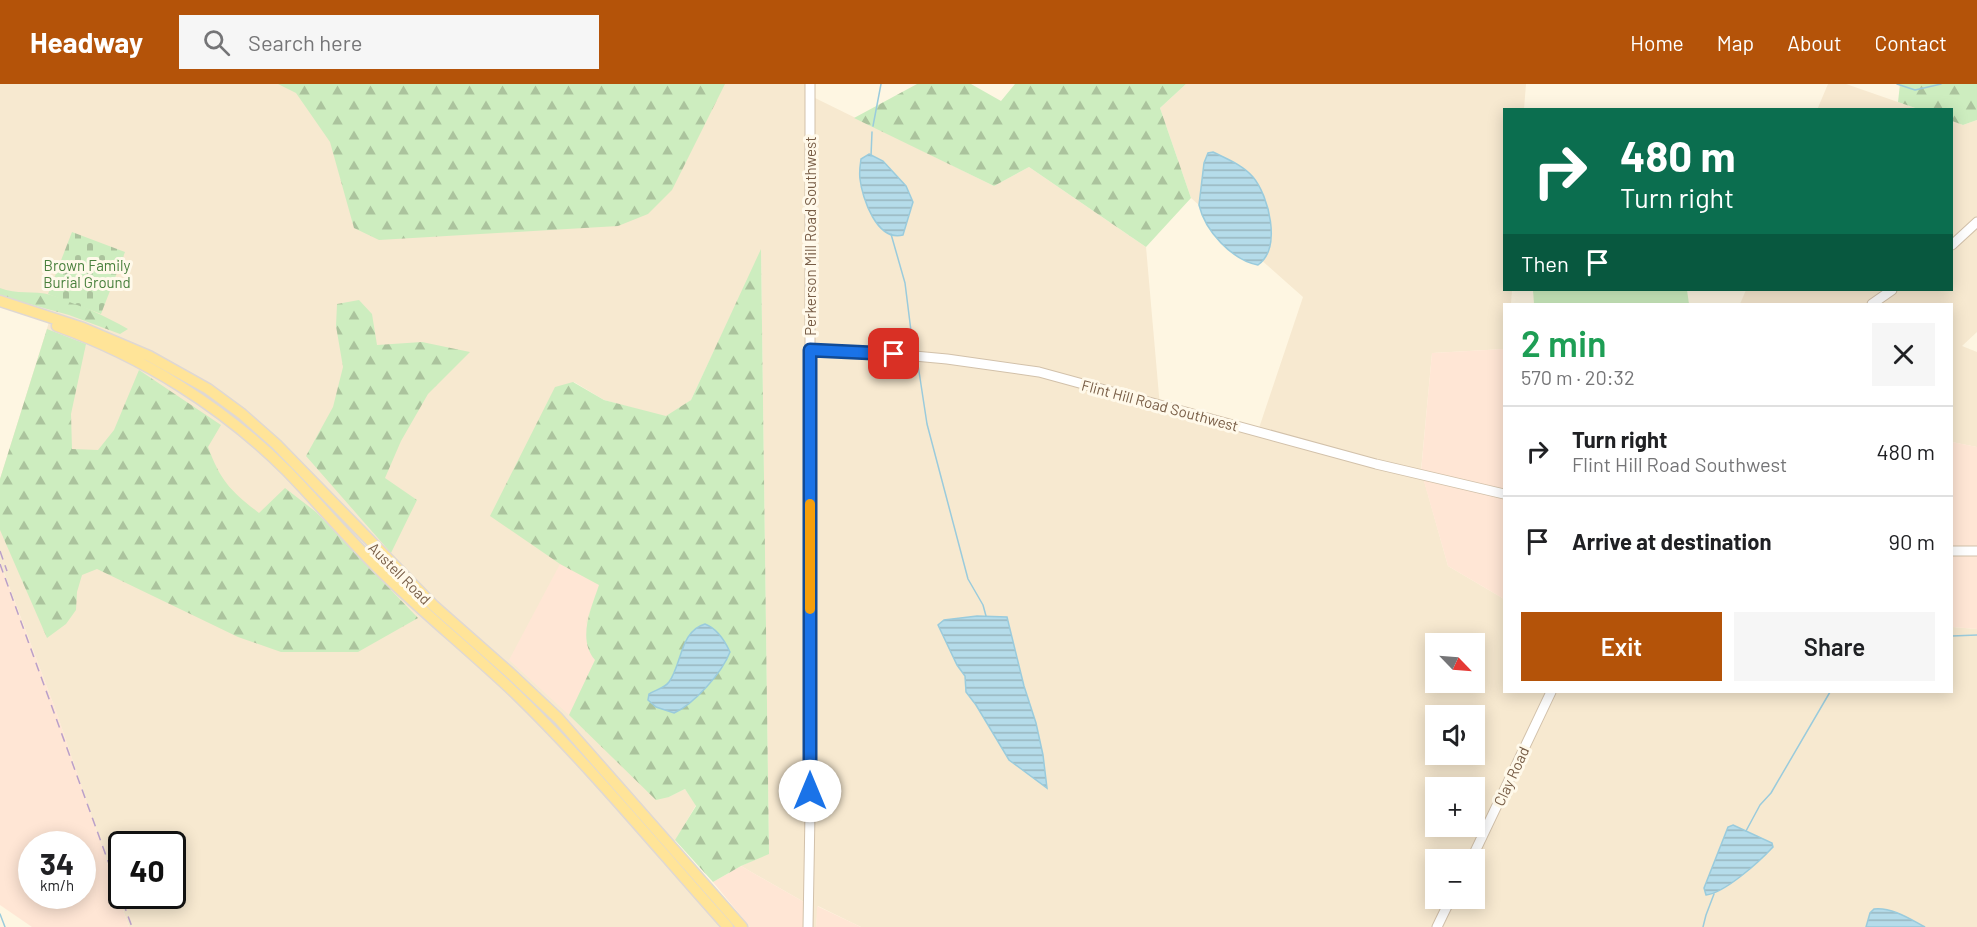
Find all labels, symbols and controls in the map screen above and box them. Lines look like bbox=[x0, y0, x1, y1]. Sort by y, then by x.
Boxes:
search box bbox=[179, 15, 599, 69]
text: Headway bbox=[30, 25, 143, 59]
icon: search bbox=[200, 26, 233, 59]
text: Search here bbox=[248, 29, 362, 55]
text: Home bbox=[1630, 30, 1684, 55]
text: Map bbox=[1717, 30, 1754, 55]
text: About bbox=[1787, 30, 1842, 55]
text: Contact bbox=[1875, 30, 1947, 55]
text: 480 m bbox=[1620, 130, 1736, 180]
icon: right bbox=[1521, 132, 1599, 210]
street label: Perkerson Mill Road Southwest bbox=[801, 136, 819, 336]
text: Turn right bbox=[1620, 181, 1734, 213]
icon: arrive bbox=[1581, 246, 1614, 279]
text: Then bbox=[1521, 250, 1569, 276]
park label: Brown Family Burial Ground bbox=[43, 256, 131, 291]
text: 2 min bbox=[1521, 321, 1607, 364]
button: close bbox=[1872, 323, 1935, 386]
pin bbox=[868, 328, 919, 379]
icon: arrive bbox=[877, 337, 910, 370]
text: 570 m · 20:32 bbox=[1521, 365, 1635, 389]
street label: Flint Hill Road Southwest bbox=[1080, 375, 1240, 435]
text: Turn right bbox=[1572, 426, 1667, 452]
icon: right bbox=[1521, 435, 1554, 468]
text: 480 m bbox=[1876, 438, 1935, 464]
text: Flint Hill Road Southwest bbox=[1572, 452, 1787, 476]
icon: arrive bbox=[1521, 525, 1554, 558]
text: Arrive at destination bbox=[1572, 528, 1771, 554]
text: 90 m bbox=[1889, 528, 1935, 554]
street label: Austell Road bbox=[365, 538, 435, 608]
button: Exit bbox=[1521, 612, 1722, 681]
button: Share bbox=[1734, 612, 1935, 681]
north arrow bbox=[1425, 633, 1485, 693]
map controls bbox=[1425, 633, 1485, 909]
button: sound bbox=[1425, 705, 1485, 765]
street label: Clay Road bbox=[1489, 744, 1533, 808]
position arrow bbox=[778, 759, 842, 823]
button: + bbox=[1425, 777, 1485, 837]
speed limit sign: 40 bbox=[108, 831, 186, 909]
text: 34 bbox=[40, 845, 74, 881]
button: − bbox=[1425, 849, 1485, 909]
text: km/h bbox=[40, 876, 74, 894]

